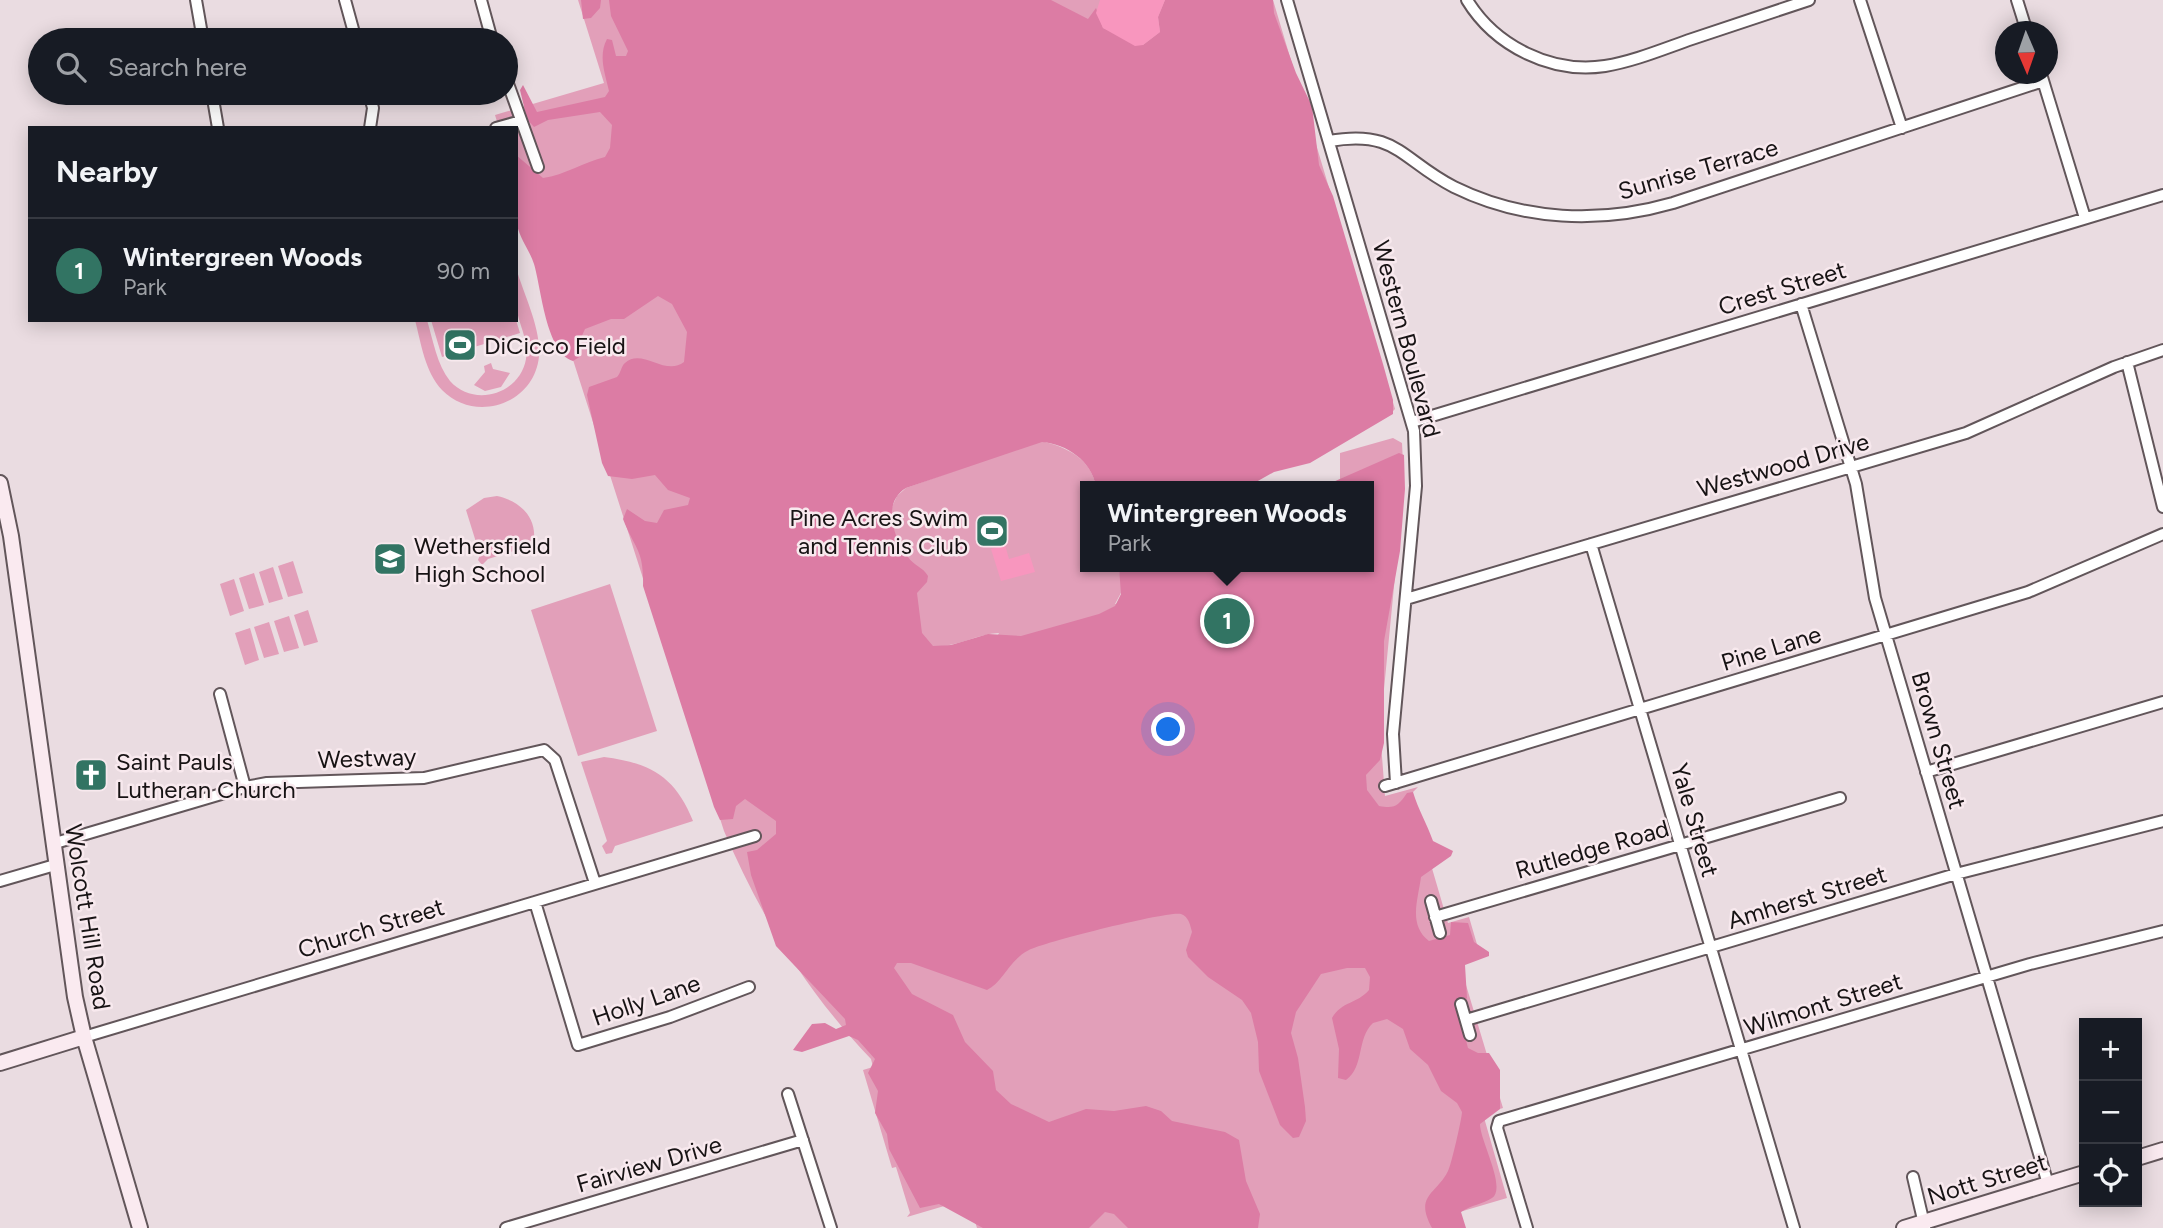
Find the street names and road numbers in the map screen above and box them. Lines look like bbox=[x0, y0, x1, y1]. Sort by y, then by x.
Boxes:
street label: Sunrise Terrace bbox=[1615, 132, 1781, 206]
street label: Western Boulevard bbox=[1367, 237, 1447, 441]
street label: Crest Street bbox=[1715, 255, 1849, 321]
street label: Westwood Drive bbox=[1694, 427, 1872, 503]
street label: Pine Lane bbox=[1717, 619, 1825, 677]
street label: Brown Street bbox=[1906, 668, 1972, 812]
street label: Westway bbox=[317, 742, 417, 774]
street label: Yale Street bbox=[1665, 760, 1725, 880]
street label: Rutledge Road bbox=[1512, 813, 1672, 885]
street label: Wolcott Hill Road bbox=[59, 822, 117, 1012]
street label: Amherst Street bbox=[1724, 859, 1890, 935]
street label: Church Street bbox=[294, 892, 448, 964]
street label: Wilmont Street bbox=[1740, 966, 1906, 1042]
street label: Holly Lane bbox=[588, 968, 704, 1032]
street label: Fairview Drive bbox=[573, 1129, 725, 1199]
street label: Nott Street bbox=[1924, 1147, 2050, 1211]

